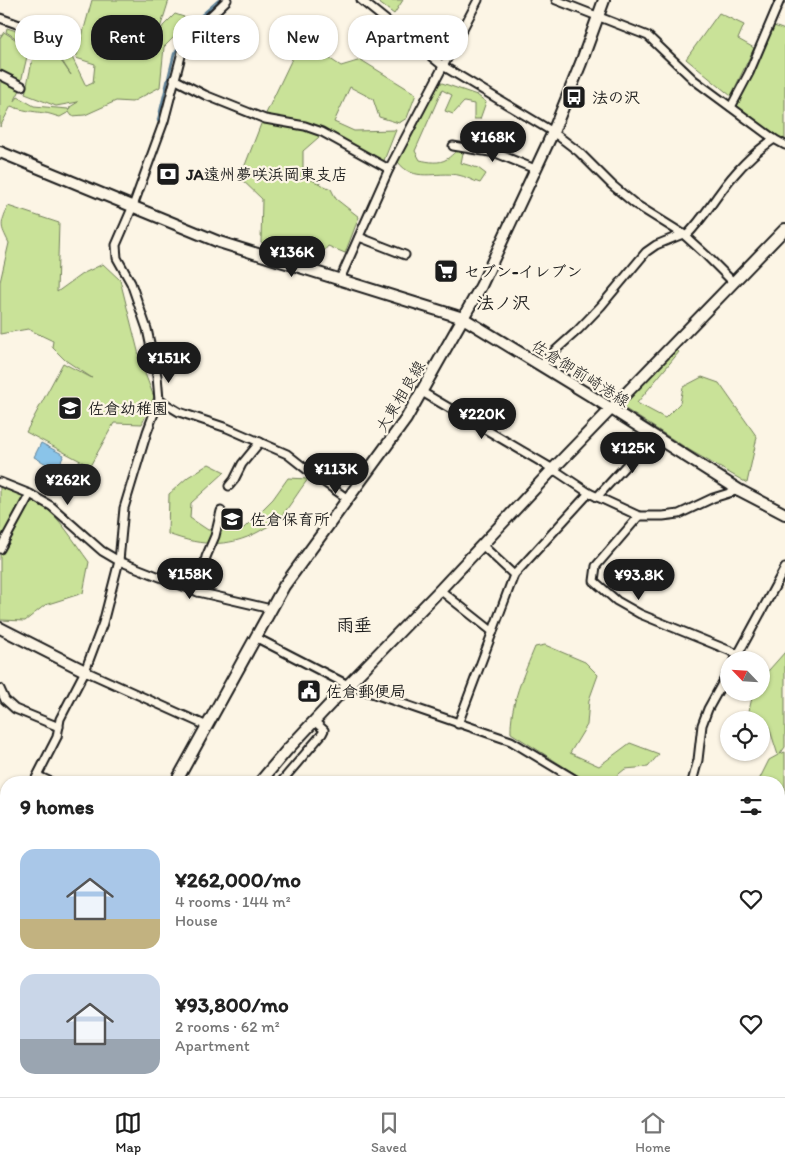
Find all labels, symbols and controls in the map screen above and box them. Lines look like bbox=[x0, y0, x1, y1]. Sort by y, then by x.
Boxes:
chip: Buy bbox=[15, 15, 81, 60]
chip: Rent bbox=[91, 15, 163, 60]
chip: Filters bbox=[173, 15, 259, 60]
chip: New bbox=[269, 15, 338, 60]
chip: Apartment bbox=[348, 15, 468, 60]
bus stop icon: 法の沢 bbox=[561, 84, 587, 110]
place label: 法の沢 bbox=[592, 88, 640, 107]
pin: ¥168K bbox=[458, 120, 528, 163]
text: ¥168K bbox=[471, 127, 515, 146]
bank icon: JA遠州夢咲浜岡東支店 bbox=[155, 161, 181, 187]
place label: JA遠州夢咲浜岡東支店 bbox=[185, 165, 348, 184]
pin: ¥136K bbox=[257, 236, 327, 278]
text: ¥136K bbox=[270, 242, 314, 261]
supermarket icon: セブン-イレブン bbox=[433, 258, 459, 284]
place label: セブン-イレブン bbox=[464, 262, 582, 281]
district label: 法ノ沢 bbox=[476, 292, 530, 314]
street label: 佐倉御前崎港線 bbox=[528, 336, 633, 411]
pin: ¥151K bbox=[134, 342, 204, 384]
text: ¥151K bbox=[148, 348, 190, 367]
street label: 大東相良線 bbox=[372, 357, 429, 435]
school or university icon: 佐倉幼稚園 bbox=[57, 395, 83, 421]
pin: ¥220K bbox=[447, 398, 517, 440]
place label: 佐倉幼稚園 bbox=[88, 399, 168, 418]
text: ¥220K bbox=[459, 404, 505, 423]
pin: ¥125K bbox=[598, 432, 668, 474]
text: ¥125K bbox=[611, 438, 655, 457]
pin: ¥113K bbox=[301, 452, 371, 495]
text: ¥113K bbox=[315, 459, 357, 478]
pin: ¥262K bbox=[33, 464, 103, 506]
text: ¥262K bbox=[46, 470, 90, 489]
school or university icon: 佐倉保育所 bbox=[219, 506, 245, 532]
place label: 佐倉保育所 bbox=[250, 510, 330, 529]
pin: ¥158K bbox=[155, 558, 225, 600]
pin: ¥93.8K bbox=[598, 558, 680, 601]
text: ¥158K bbox=[168, 564, 212, 583]
text: ¥93.8K bbox=[615, 565, 663, 584]
district label: 雨垂 bbox=[336, 614, 372, 636]
north arrow bbox=[720, 651, 770, 701]
map controls bbox=[720, 651, 770, 761]
public building icon: 佐倉郵便局 bbox=[296, 678, 322, 704]
place label: 佐倉郵便局 bbox=[326, 682, 406, 701]
button: locate bbox=[720, 711, 770, 761]
icon: filters bbox=[737, 792, 765, 820]
text: 9 homes bbox=[20, 794, 94, 819]
text: ¥262,000/mo bbox=[175, 867, 301, 892]
icon: home bbox=[60, 869, 120, 929]
icon: heart bbox=[737, 885, 765, 913]
text: 4 rooms · 144 m² bbox=[175, 892, 291, 911]
text: House bbox=[175, 911, 218, 930]
text: ¥93,800/mo bbox=[175, 992, 289, 1017]
icon: home bbox=[60, 994, 120, 1054]
icon: heart bbox=[737, 1010, 765, 1038]
text: 2 rooms · 62 m² bbox=[175, 1017, 280, 1036]
text: Apartment bbox=[175, 1036, 250, 1055]
tab: Map bbox=[114, 1109, 142, 1156]
tab: Saved bbox=[371, 1109, 407, 1156]
tab: Home bbox=[635, 1109, 671, 1156]

